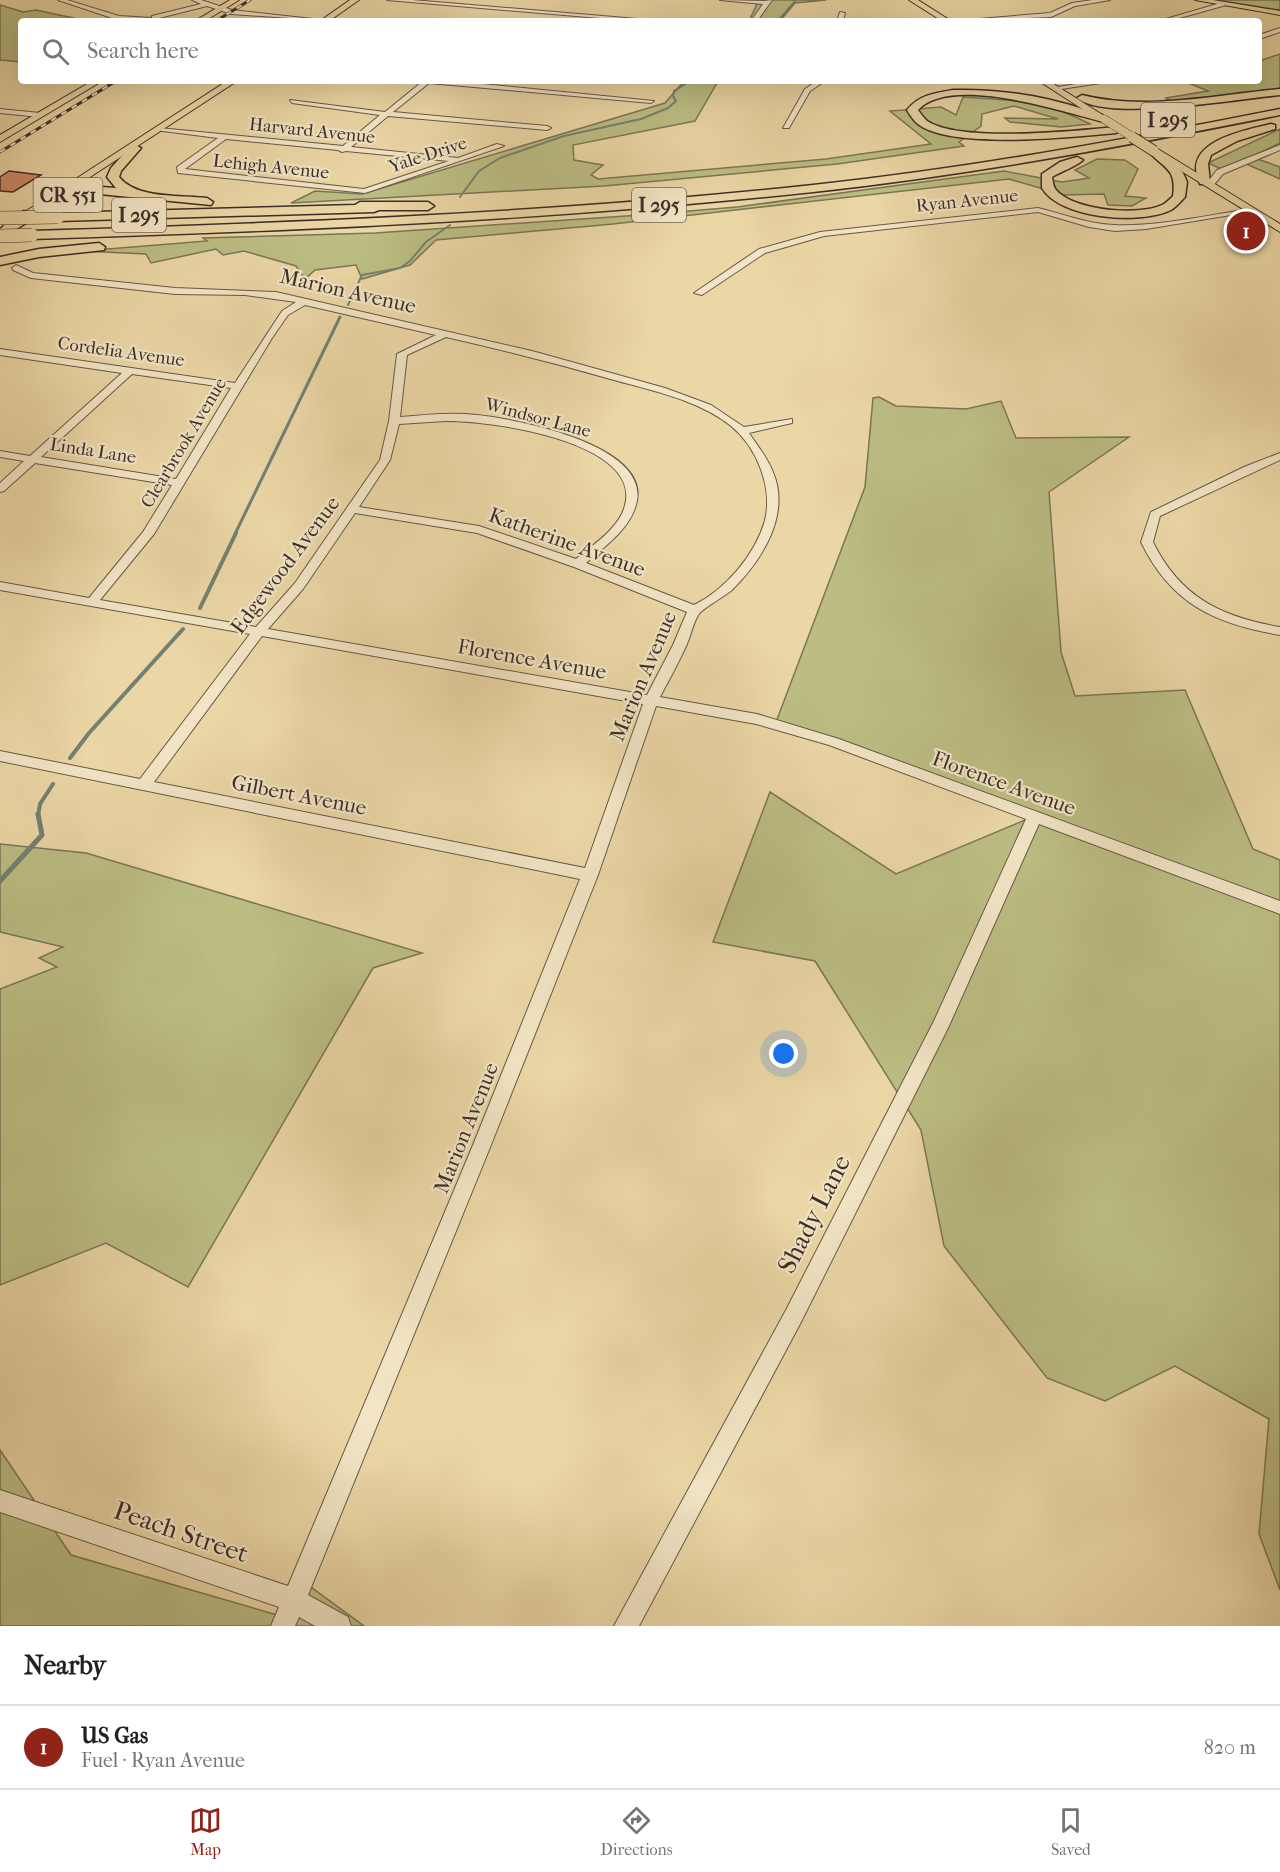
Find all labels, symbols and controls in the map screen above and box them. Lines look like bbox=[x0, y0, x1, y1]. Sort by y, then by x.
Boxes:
search box bbox=[18, 18, 1262, 84]
icon: search bbox=[39, 35, 72, 68]
text: Search here bbox=[87, 38, 199, 64]
road number: I 295 bbox=[1141, 103, 1195, 137]
street label: Harvard Avenue bbox=[248, 114, 376, 148]
street label: Yale Drive bbox=[385, 133, 470, 178]
street label: Lehigh Avenue bbox=[212, 150, 330, 184]
road number: CR 551 bbox=[34, 178, 103, 212]
street label: Ryan Avenue bbox=[915, 185, 1019, 217]
road number: I 295 bbox=[632, 188, 686, 222]
road number: I 295 bbox=[112, 198, 166, 232]
pin: 1 bbox=[1226, 208, 1266, 254]
street label: Marion Avenue bbox=[278, 264, 418, 318]
street label: Cordelia Avenue bbox=[56, 333, 186, 371]
street label: Clearbrook Avenue bbox=[137, 374, 231, 512]
street label: Windsor Lane bbox=[482, 394, 593, 442]
street label: Linda Lane bbox=[48, 434, 138, 468]
street label: Edgewood Avenue bbox=[225, 492, 345, 638]
street label: Katherine Avenue bbox=[486, 503, 648, 581]
street label: Marion Avenue bbox=[605, 607, 681, 745]
street label: Florence Avenue bbox=[456, 634, 608, 684]
street label: Florence Avenue bbox=[929, 746, 1079, 820]
street label: Gilbert Avenue bbox=[229, 770, 369, 820]
your location bbox=[769, 1039, 798, 1068]
street label: Marion Avenue bbox=[429, 1059, 503, 1197]
street label: Shady Lane bbox=[771, 1149, 857, 1278]
street label: Peach Street bbox=[110, 1495, 253, 1570]
text: Nearby bbox=[24, 1650, 106, 1681]
text: US Gas bbox=[81, 1723, 148, 1749]
text: 1 bbox=[40, 1736, 47, 1759]
text: 820 m bbox=[1204, 1736, 1256, 1759]
text: Fuel · Ryan Avenue bbox=[81, 1749, 245, 1772]
tab: Map bbox=[189, 1804, 222, 1859]
tab: Directions bbox=[601, 1804, 673, 1859]
tab: Saved bbox=[1051, 1804, 1091, 1859]

